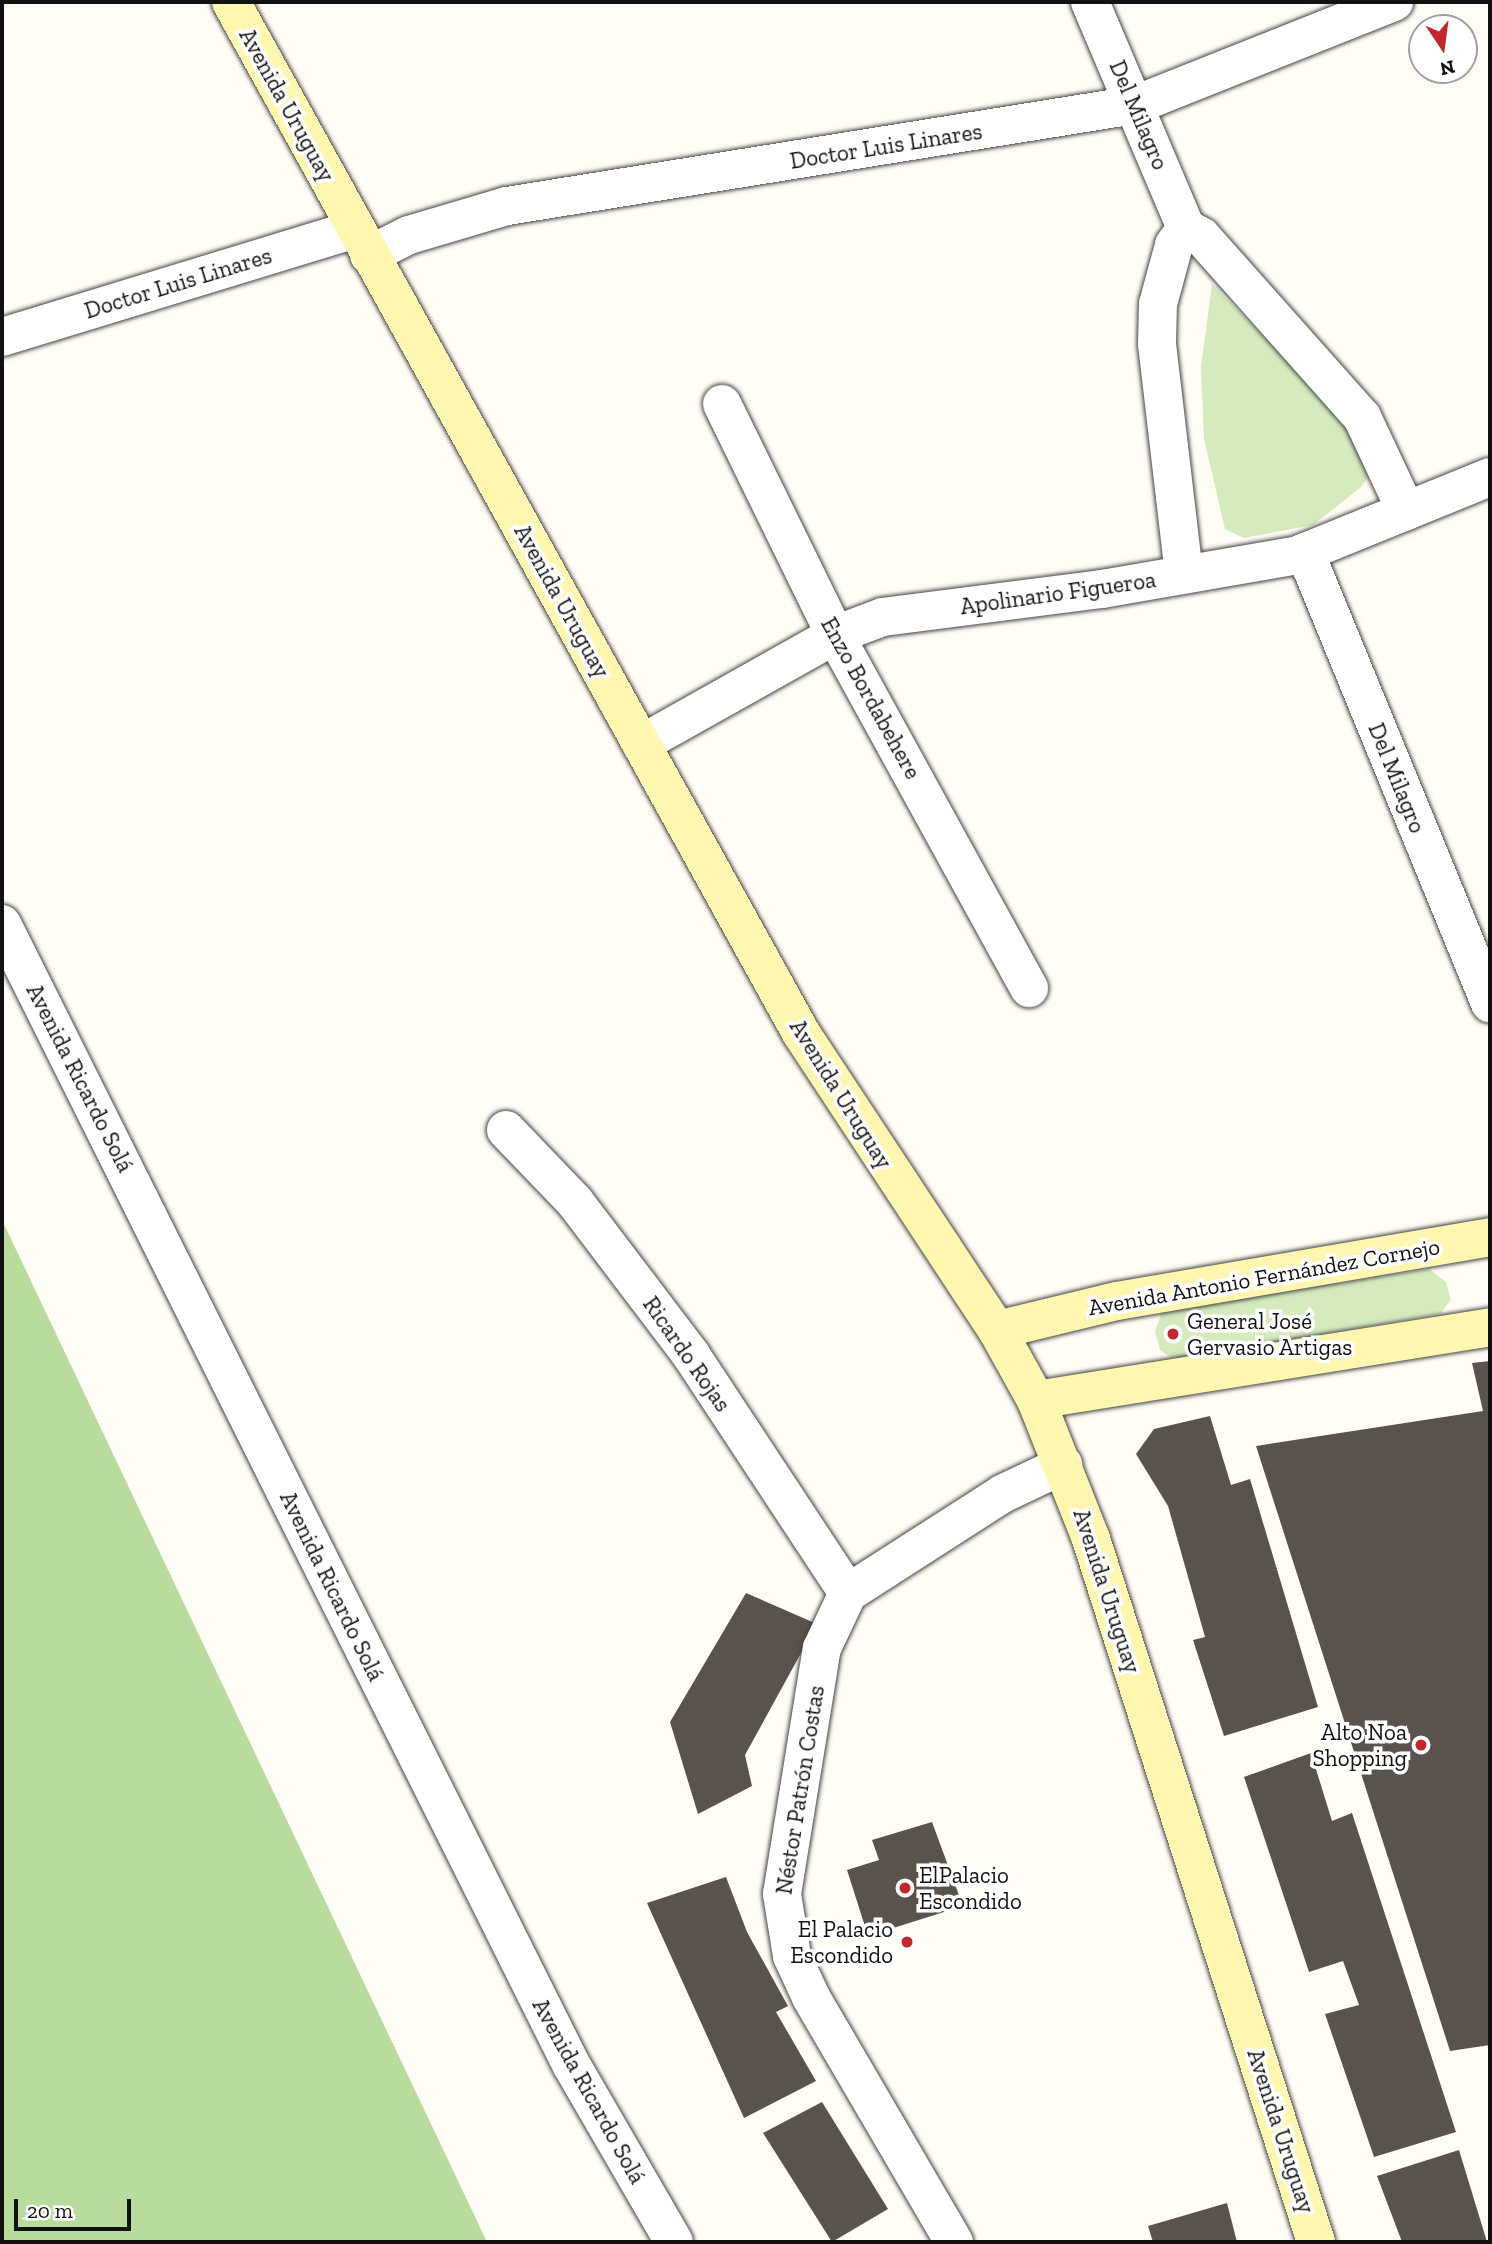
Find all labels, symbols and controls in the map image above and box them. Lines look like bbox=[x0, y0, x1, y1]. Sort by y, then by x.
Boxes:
north arrow bbox=[1408, 14, 1478, 84]
street label: Avenida Uruguay bbox=[233, 24, 341, 186]
text: N bbox=[1438, 55, 1457, 81]
street label: Del Milagro bbox=[1104, 56, 1174, 174]
street label: Doctor Luis Linares bbox=[788, 117, 984, 175]
street label: Doctor Luis Linares bbox=[81, 241, 275, 325]
street label: Avenida Uruguay bbox=[508, 520, 616, 682]
street label: Apolinario Figueroa bbox=[958, 566, 1158, 620]
street label: Enzo Bordabehere bbox=[815, 612, 927, 784]
street label: Del Milagro bbox=[1362, 719, 1432, 837]
street label: Avenida Ricardo Solá bbox=[21, 979, 139, 1177]
street label: Avenida Uruguay bbox=[784, 1014, 898, 1174]
street label: Avenida Antonio Fernández Cornejo bbox=[1086, 1232, 1442, 1322]
street label: Ricardo Rojas bbox=[637, 1291, 737, 1417]
place label: General José Gervasio Artigas bbox=[1187, 1307, 1353, 1361]
marker: General José Gervasio Artigas bbox=[1165, 1326, 1181, 1342]
street label: Avenida Ricardo Solá bbox=[274, 1487, 390, 1685]
street label: Avenida Uruguay bbox=[1067, 1505, 1147, 1677]
street label: Néstor Patrón Costas bbox=[770, 1683, 830, 1897]
place label: Alto Noa Shopping bbox=[1313, 1718, 1407, 1772]
marker: Alto Noa Shopping bbox=[1413, 1737, 1429, 1753]
place label: ElPalacio Escondido bbox=[919, 1861, 1022, 1915]
marker: ElPalacio Escondido bbox=[897, 1880, 913, 1896]
place label: El Palacio Escondido bbox=[790, 1915, 893, 1969]
marker: El Palacio Escondido bbox=[899, 1934, 915, 1950]
street label: Avenida Ricardo Solá bbox=[527, 1994, 651, 2188]
street label: Avenida Uruguay bbox=[1241, 2045, 1321, 2217]
scale bar bbox=[18, 2184, 135, 2228]
text: 20 m bbox=[27, 2198, 73, 2223]

